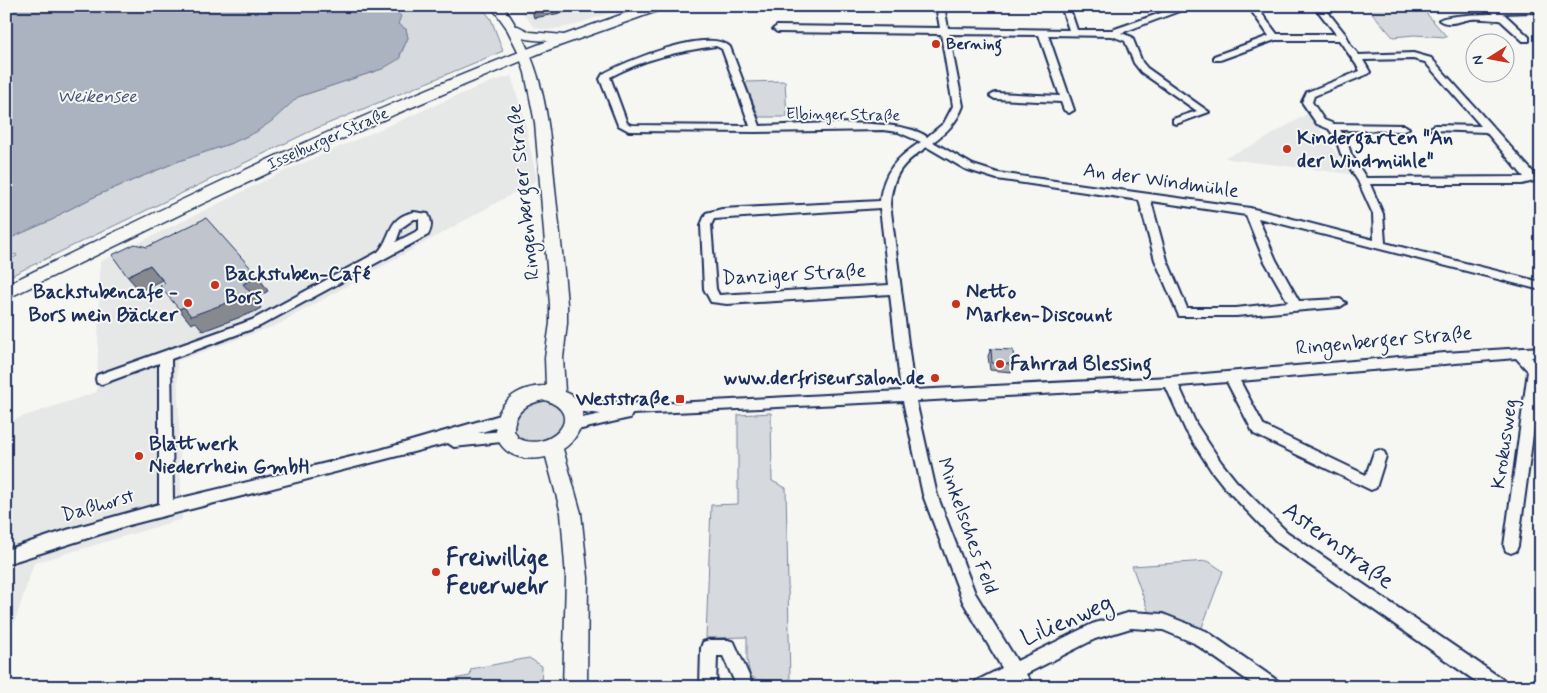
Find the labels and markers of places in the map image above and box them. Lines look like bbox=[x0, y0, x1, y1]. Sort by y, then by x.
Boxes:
place label: Berning bbox=[946, 34, 1002, 57]
marker: Berning bbox=[930, 38, 942, 50]
place label: Kindergarten "An der Windmühle" bbox=[1297, 125, 1453, 175]
marker: Kindergarten "An der Windmühle" bbox=[1281, 143, 1293, 155]
place label: Backstuben-Café Bors bbox=[225, 261, 371, 311]
place label: Backstubencafe - Bors mein Bäcker bbox=[29, 279, 179, 329]
marker: Backstuben-Café Bors bbox=[209, 279, 221, 291]
place label: Netto Marken-Discount bbox=[966, 279, 1113, 329]
marker: Backstubencafe - Bors mein Bäcker bbox=[182, 297, 194, 309]
marker: Netto Marken-Discount bbox=[950, 298, 962, 310]
place label: Fahrrad Blessing bbox=[1010, 351, 1152, 380]
marker: Fahrrad Blessing bbox=[994, 358, 1006, 370]
place label: www.derfriseursalon.de bbox=[723, 365, 925, 392]
marker: www.derfriseursalon.de bbox=[929, 372, 941, 384]
place label: Weststraße bbox=[575, 386, 670, 413]
marker: Weststraße bbox=[674, 393, 686, 405]
place label: Blattwerk Niederrhein GmbH bbox=[149, 431, 309, 481]
marker: Blattwerk Niederrhein GmbH bbox=[133, 450, 145, 462]
place label: Freiwillige Feuerwehr bbox=[446, 543, 549, 602]
marker: Freiwillige Feuerwehr bbox=[430, 566, 442, 578]

